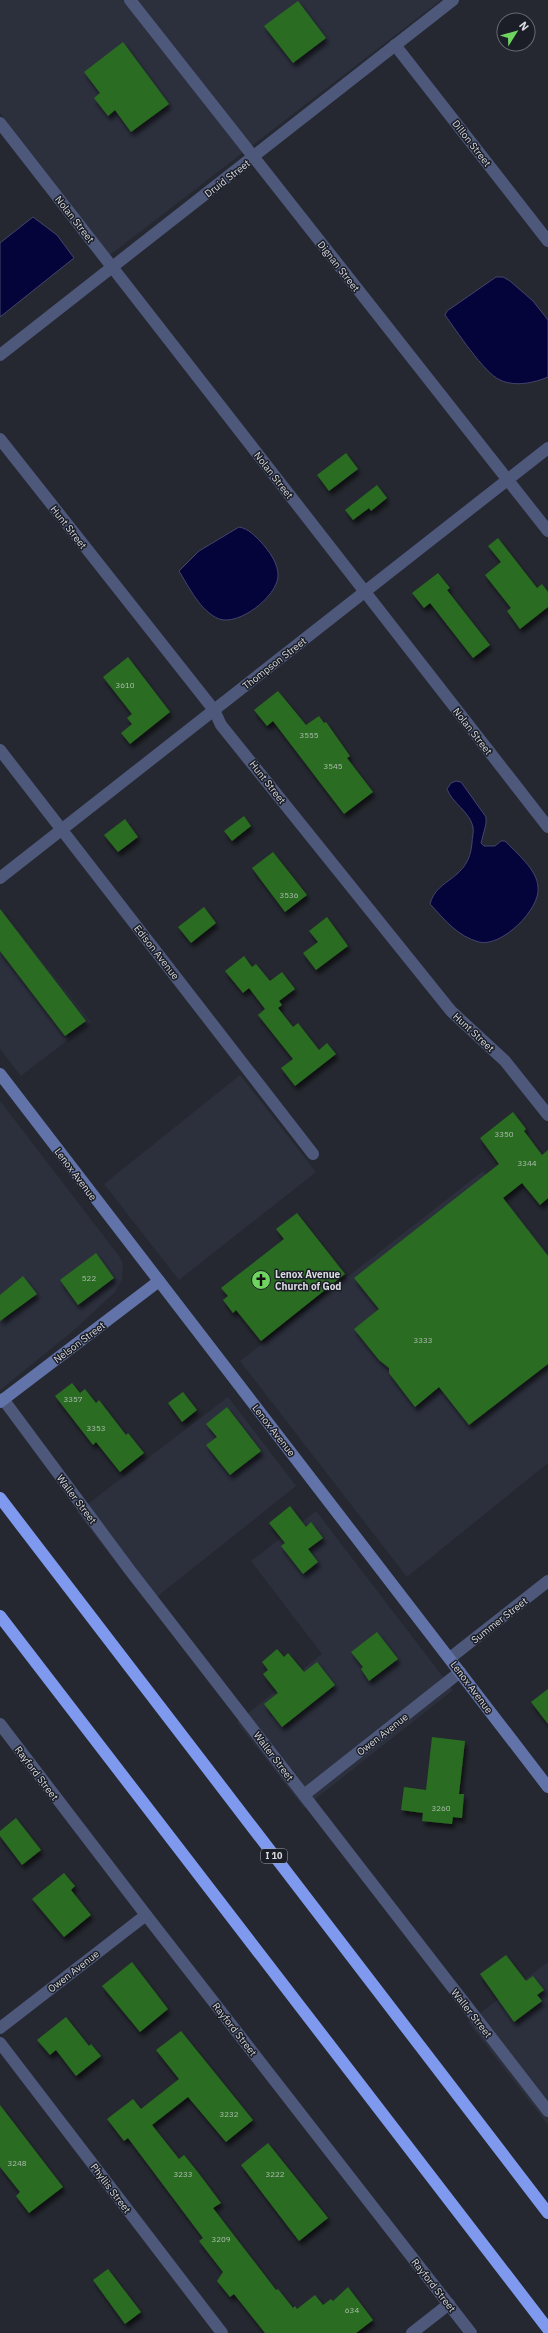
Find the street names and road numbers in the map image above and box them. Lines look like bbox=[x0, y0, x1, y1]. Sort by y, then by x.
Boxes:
street label: Dillon Street bbox=[449, 117, 494, 170]
street label: Druid Street bbox=[202, 156, 253, 200]
street label: Nolan Street bbox=[52, 193, 97, 246]
street label: Dignan Street bbox=[315, 238, 363, 295]
street label: Nolan Street bbox=[251, 449, 296, 502]
street label: Hunt Street bbox=[48, 503, 90, 552]
street label: Thompson Street bbox=[240, 634, 309, 692]
street label: Nolan Street bbox=[450, 705, 495, 758]
street label: Hunt Street bbox=[247, 758, 289, 807]
street label: Edison Avenue bbox=[131, 922, 182, 983]
street label: Hunt Street bbox=[450, 1010, 497, 1055]
street label: Lenox Avenue bbox=[52, 1145, 100, 1204]
street label: Nelson Street bbox=[51, 1318, 108, 1366]
street label: Lenox Avenue bbox=[249, 1402, 298, 1459]
street label: Waller Street bbox=[54, 1472, 100, 1527]
street label: Summer Street bbox=[469, 1594, 530, 1646]
street label: Lenox Avenue bbox=[448, 1658, 496, 1717]
street label: Owen Avenue bbox=[354, 1710, 411, 1758]
street label: Waller Street bbox=[251, 1729, 297, 1784]
street label: Rayford Street bbox=[12, 1744, 62, 1803]
road number: I 10 bbox=[261, 1849, 287, 1863]
street label: Owen Avenue bbox=[45, 1947, 102, 1995]
street label: Waller Street bbox=[448, 1986, 495, 2041]
street label: Rayford Street bbox=[210, 2000, 260, 2059]
street label: Phyllis Street bbox=[88, 2161, 134, 2216]
street label: Rayford Street bbox=[409, 2256, 459, 2315]

